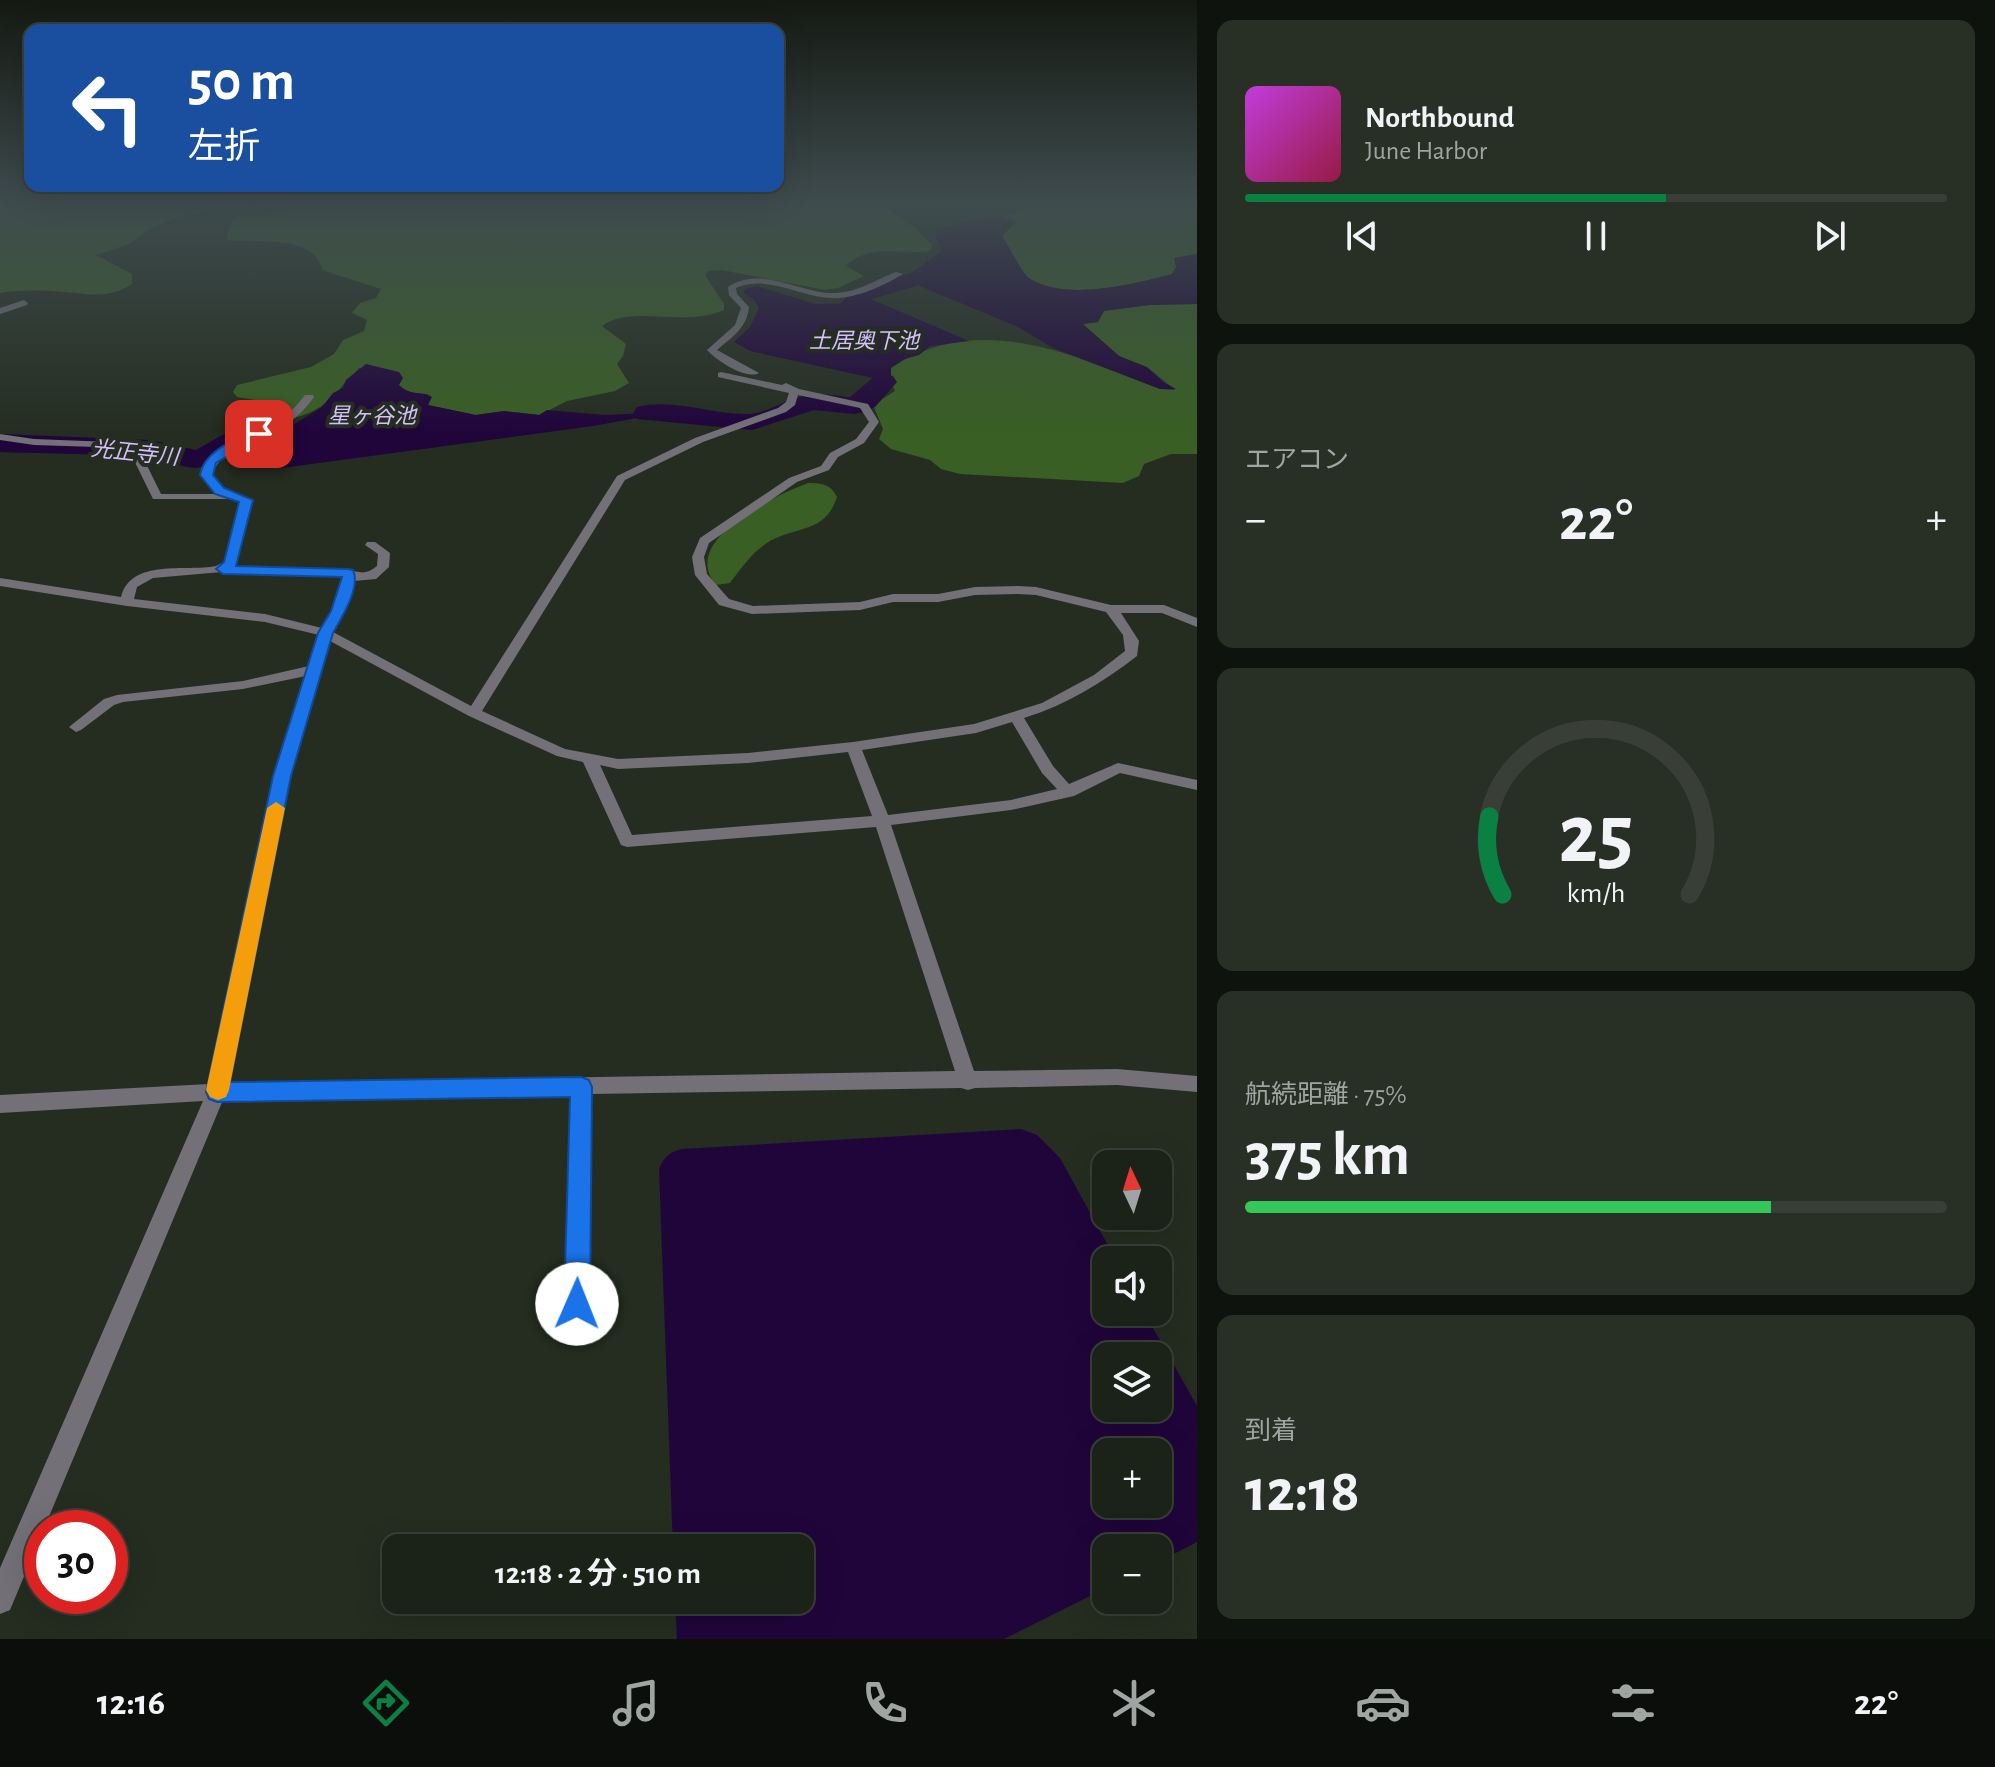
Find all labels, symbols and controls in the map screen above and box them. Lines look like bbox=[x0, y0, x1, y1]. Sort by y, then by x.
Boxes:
text: 50 m bbox=[188, 54, 295, 110]
icon: left bbox=[56, 56, 160, 160]
text: Northbound bbox=[1365, 103, 1514, 133]
text: 左折 bbox=[188, 129, 260, 165]
text: June Harbor bbox=[1365, 138, 1487, 164]
icon: previous bbox=[1340, 214, 1384, 258]
icon: pause bbox=[1574, 214, 1618, 258]
icon: next bbox=[1808, 214, 1852, 258]
water label: 土居奥下池 bbox=[809, 329, 921, 352]
pin bbox=[225, 400, 293, 468]
water label: 星ヶ谷池 bbox=[328, 404, 418, 427]
icon: arrive bbox=[237, 412, 281, 456]
water label: 光正寺川 bbox=[90, 436, 182, 469]
text: エアコン bbox=[1245, 447, 1349, 473]
text: 22° bbox=[1559, 491, 1633, 551]
text: − bbox=[1245, 498, 1266, 542]
text: + bbox=[1926, 498, 1947, 542]
text: 25 bbox=[1558, 794, 1634, 878]
text: km/h bbox=[1567, 880, 1625, 909]
text: 航続距離 · 75% bbox=[1245, 1082, 1407, 1108]
text: 375 km bbox=[1245, 1126, 1410, 1186]
north arrow bbox=[1092, 1150, 1172, 1230]
map controls bbox=[1092, 1150, 1172, 1614]
button: sound bbox=[1092, 1246, 1172, 1326]
position arrow bbox=[535, 1262, 619, 1346]
button: layers bbox=[1092, 1342, 1172, 1422]
text: 到着 bbox=[1245, 1418, 1297, 1444]
button: + bbox=[1092, 1438, 1172, 1518]
text: 12:18 bbox=[1245, 1462, 1360, 1522]
speed limit sign: 30 bbox=[24, 1510, 128, 1614]
button: − bbox=[1092, 1534, 1172, 1614]
text: 12:18 · 2 分 · 510 m bbox=[495, 1559, 701, 1589]
icon: directions bbox=[358, 1675, 414, 1731]
icon: music bbox=[608, 1675, 664, 1731]
icon: phone bbox=[857, 1675, 913, 1731]
icon: climate bbox=[1106, 1675, 1162, 1731]
icon: car bbox=[1355, 1675, 1411, 1731]
icon: filters bbox=[1605, 1675, 1661, 1731]
text: 12:16 bbox=[97, 1685, 165, 1721]
text: 22° bbox=[1854, 1685, 1898, 1721]

